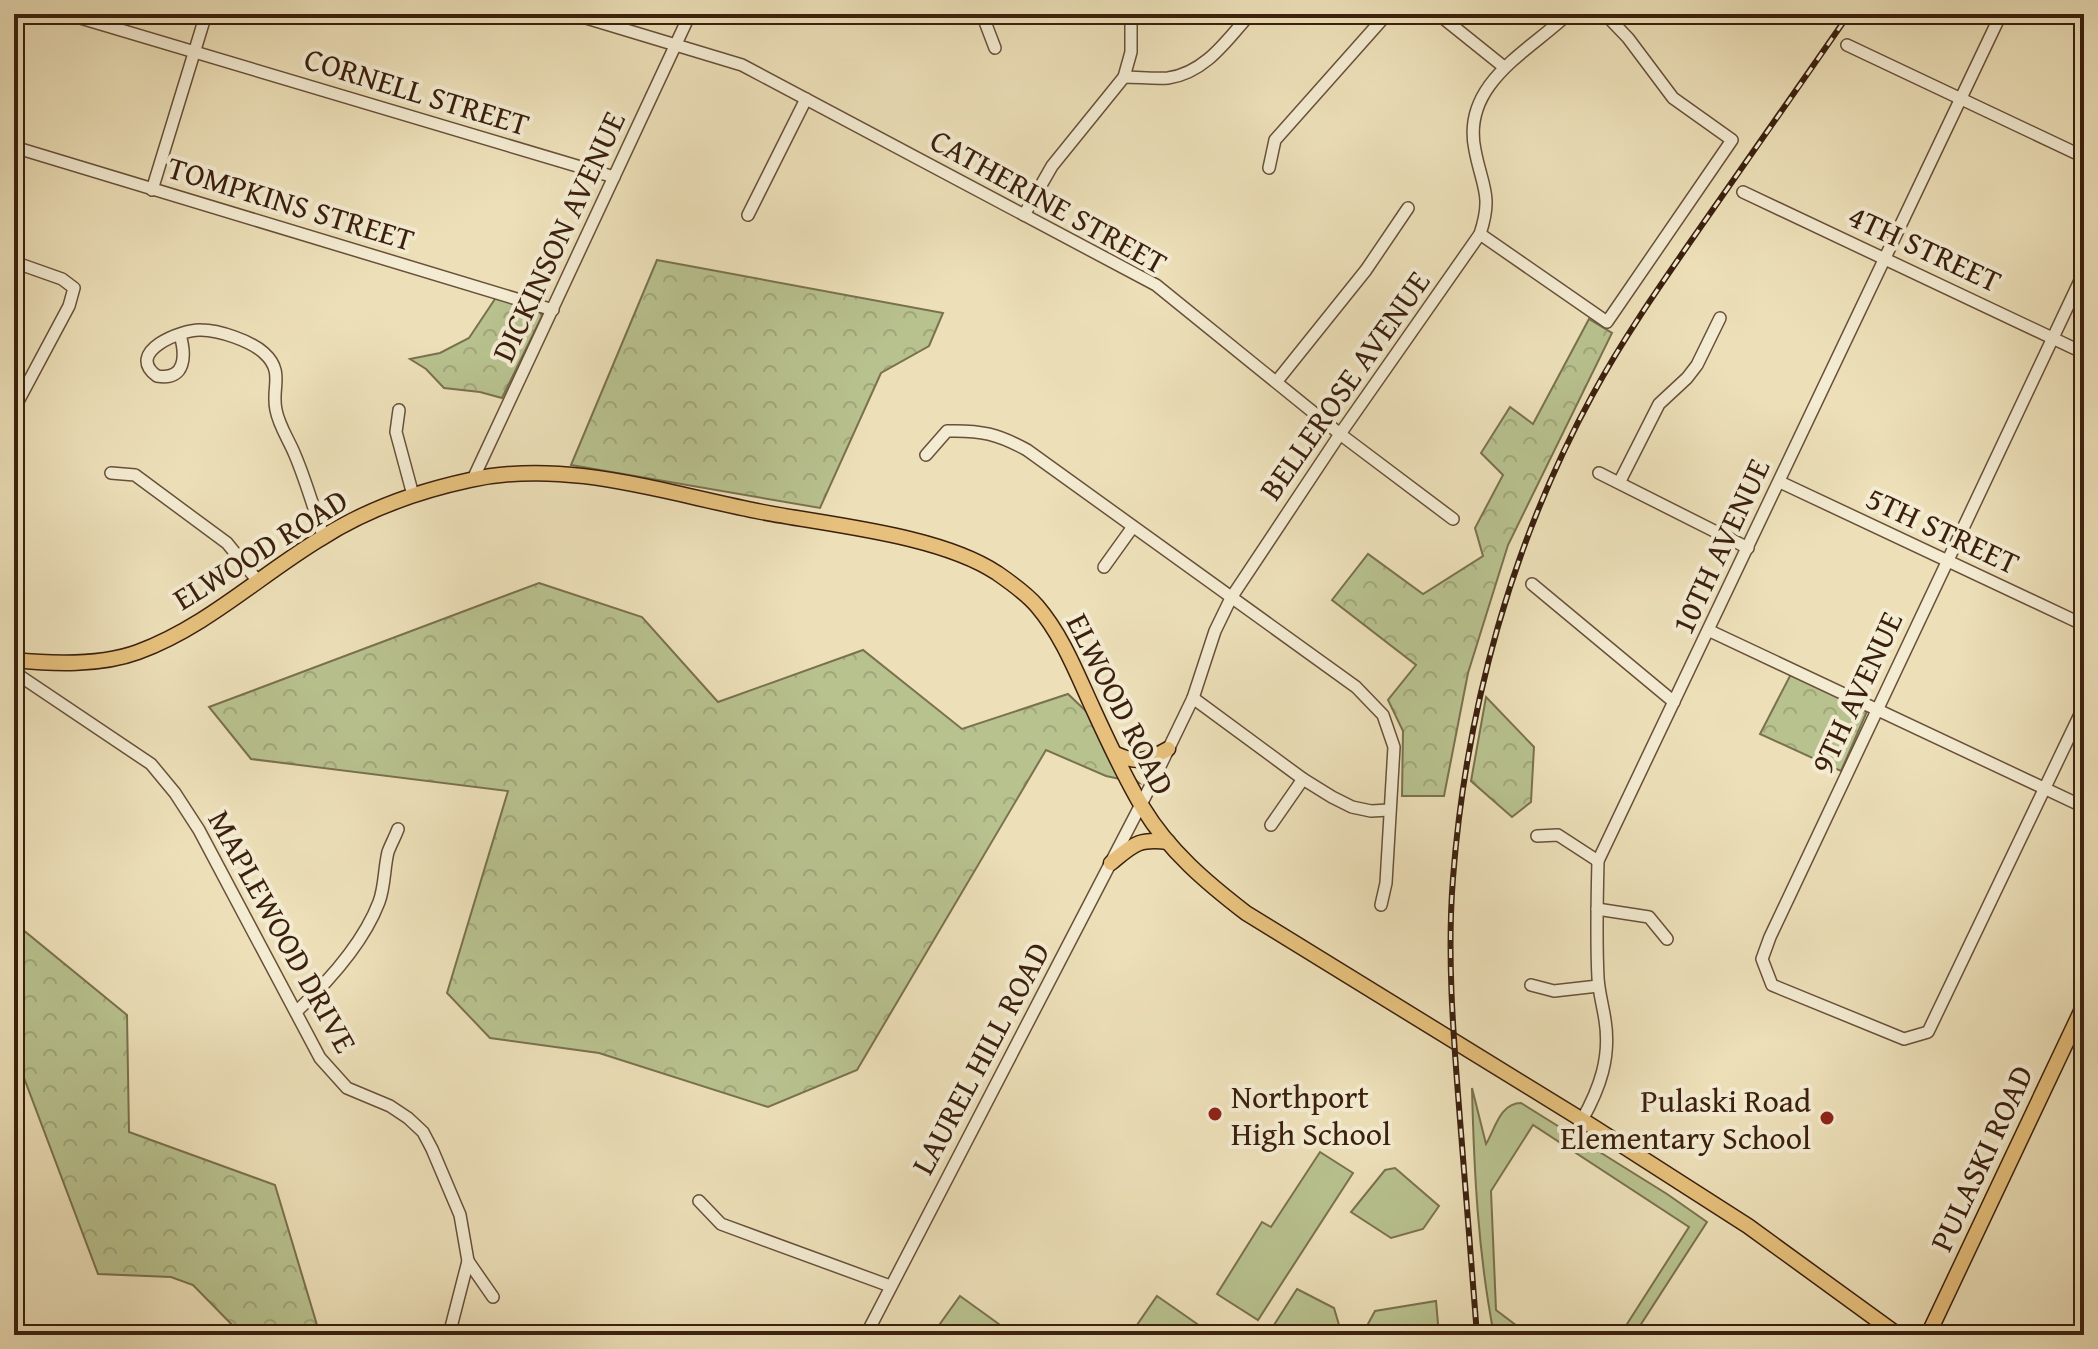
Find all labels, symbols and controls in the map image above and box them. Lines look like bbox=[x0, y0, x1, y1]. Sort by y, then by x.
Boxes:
street label: CORNELL STREET bbox=[299, 34, 535, 148]
street label: DICKINSON AVENUE bbox=[479, 103, 637, 369]
street label: CATHERINE STREET bbox=[922, 116, 1176, 286]
street label: TOMPKINS STREET bbox=[162, 143, 420, 263]
street label: 4TH STREET bbox=[1841, 192, 2009, 304]
street label: BELLEROSE AVENUE bbox=[1247, 261, 1441, 509]
street label: 10TH AVENUE bbox=[1659, 450, 1781, 642]
street label: 5TH STREET bbox=[1859, 474, 2027, 586]
street label: ELWOOD ROAD bbox=[163, 476, 357, 622]
street label: 9TH AVENUE bbox=[1798, 603, 1914, 781]
street label: ELWOOD ROAD bbox=[1055, 605, 1187, 803]
street label: MAPLEWOOD DRIVE bbox=[197, 801, 369, 1061]
street label: LAUREL HILL ROAD bbox=[899, 933, 1061, 1183]
street label: PULASKI ROAD bbox=[1917, 1057, 2045, 1259]
place label: Northport High School bbox=[1231, 1073, 1391, 1157]
place label: Pulaski Road Elementary School bbox=[1560, 1077, 1811, 1161]
marker: Northport High School bbox=[1206, 1105, 1224, 1123]
marker: Pulaski Road Elementary School bbox=[1818, 1109, 1836, 1127]

